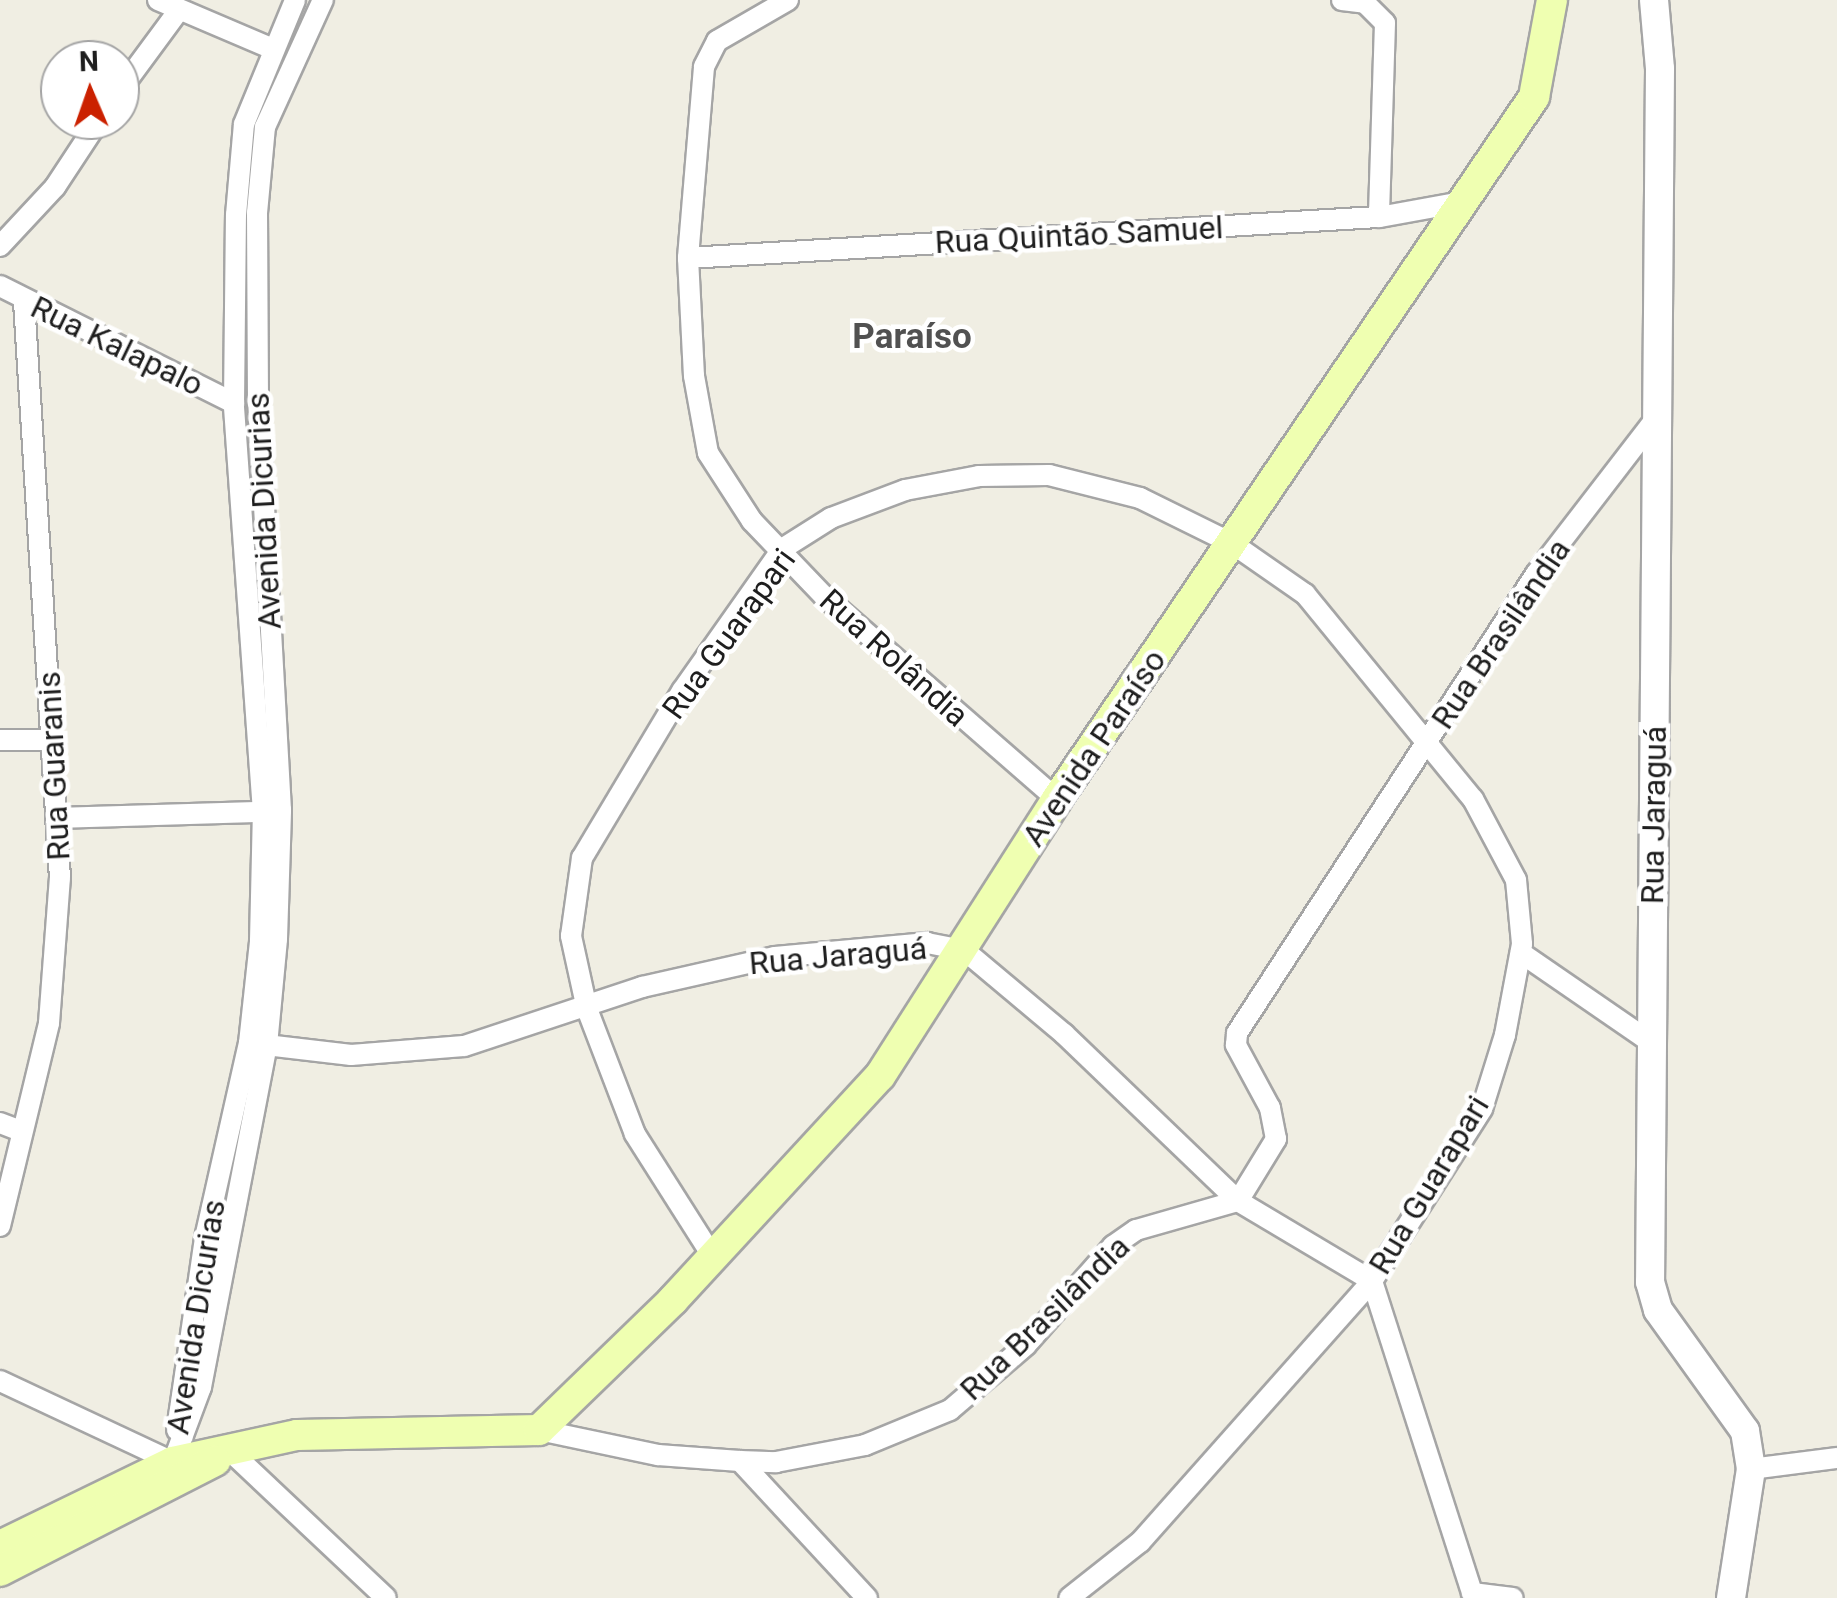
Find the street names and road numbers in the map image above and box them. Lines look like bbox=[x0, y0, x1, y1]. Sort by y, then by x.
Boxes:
street label: Rua Quintão Samuel bbox=[934, 208, 1224, 262]
street label: Rua Kalapalo bbox=[25, 288, 209, 404]
street label: Avenida Dicurias bbox=[239, 392, 289, 630]
street label: Rua Brasilândia bbox=[1423, 532, 1579, 736]
street label: Rua Guarapari bbox=[654, 541, 804, 727]
street label: Rua Rolândia bbox=[812, 581, 976, 735]
street label: Avenida Paraíso bbox=[1014, 642, 1174, 854]
street label: Rua Guaranis bbox=[30, 671, 78, 861]
street label: Rua Jaraguá bbox=[1633, 725, 1675, 905]
street label: Rua Jaraguá bbox=[747, 929, 929, 983]
street label: Rua Guarapari bbox=[1361, 1089, 1497, 1281]
street label: Avenida Dicurias bbox=[159, 1197, 233, 1437]
street label: Rua Brasilândia bbox=[952, 1228, 1138, 1408]

